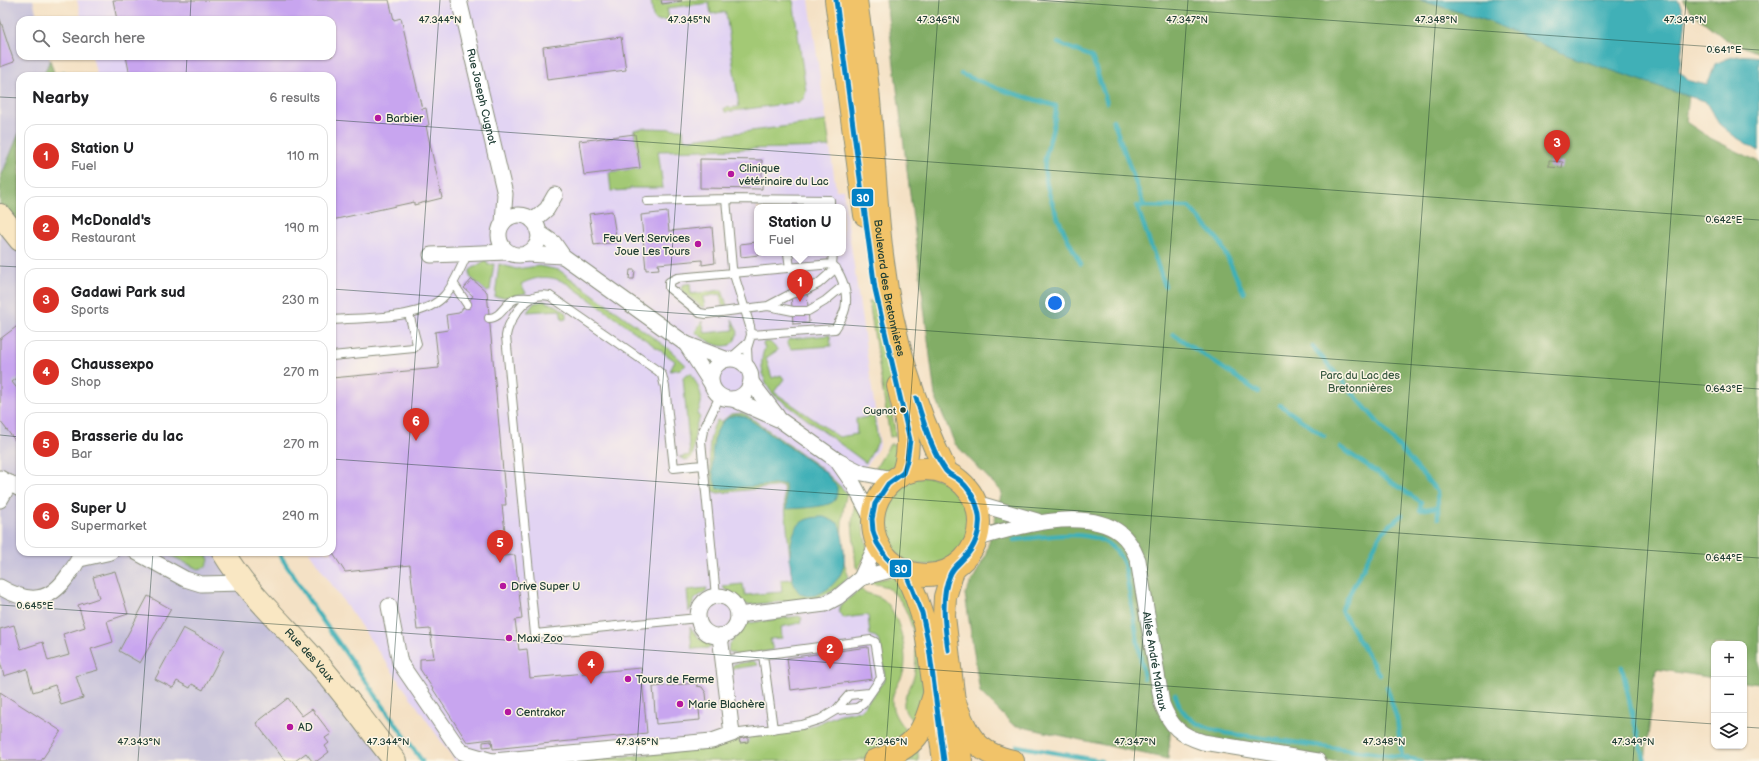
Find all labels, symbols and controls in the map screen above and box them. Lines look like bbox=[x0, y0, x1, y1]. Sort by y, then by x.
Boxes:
text: 47.344°N bbox=[418, 14, 462, 26]
text: 47.345°N bbox=[668, 14, 710, 26]
text: 47.346°N bbox=[916, 14, 960, 26]
text: 47.347°N bbox=[1166, 14, 1208, 26]
text: 47.348°N bbox=[1414, 14, 1458, 26]
text: 47.349°N bbox=[1663, 14, 1707, 26]
search box bbox=[16, 16, 336, 60]
icon: search bbox=[30, 27, 52, 49]
text: Search here bbox=[62, 29, 145, 48]
text: 0.641°E bbox=[1706, 44, 1742, 56]
street label: Rue Joseph Cugnot bbox=[464, 47, 499, 146]
text: Nearby bbox=[32, 88, 89, 108]
text: 6 results bbox=[270, 90, 320, 106]
place label: Barbier bbox=[386, 112, 424, 125]
marker: Barbier bbox=[373, 113, 383, 123]
pin: 3 bbox=[1544, 130, 1570, 163]
text: Station U bbox=[71, 139, 134, 158]
text: 1 bbox=[43, 148, 49, 164]
text: 110 m bbox=[287, 148, 319, 164]
text: Fuel bbox=[71, 158, 96, 174]
place label: Clinique vétérinaire du Lac bbox=[738, 162, 829, 188]
marker: Clinique vétérinaire du Lac bbox=[726, 169, 736, 179]
line badge: 30 bbox=[851, 188, 874, 207]
text: 30 bbox=[856, 192, 870, 205]
popup bbox=[754, 204, 846, 256]
text: McDonald's bbox=[71, 211, 151, 230]
text: Station U bbox=[769, 213, 831, 232]
text: 0.642°E bbox=[1706, 214, 1743, 226]
street label: Boulevard des Bretonnières bbox=[871, 219, 908, 358]
text: 2 bbox=[42, 220, 50, 236]
text: 190 m bbox=[285, 220, 319, 236]
text: Restaurant bbox=[71, 230, 136, 246]
place label: Feu Vert Services Joue Les Tours bbox=[603, 232, 691, 258]
text: Fuel bbox=[769, 232, 794, 248]
marker: Feu Vert Services Joue Les Tours bbox=[693, 239, 703, 249]
pin: 1 bbox=[787, 269, 813, 302]
text: Gadawi Park sud bbox=[71, 283, 185, 302]
text: 3 bbox=[42, 292, 50, 308]
text: 230 m bbox=[282, 292, 319, 308]
your location bbox=[1045, 293, 1065, 313]
text: Sports bbox=[71, 302, 109, 318]
text: Chaussexpo bbox=[71, 355, 154, 374]
text: 4 bbox=[42, 364, 50, 380]
text: 270 m bbox=[283, 364, 319, 380]
park label: Parc du Lac des Bretonnières bbox=[1320, 369, 1401, 395]
text: Shop bbox=[71, 374, 101, 390]
text: 0.643°E bbox=[1705, 383, 1743, 395]
place label: Cugnot bbox=[863, 405, 896, 417]
marker: Cugnot bbox=[898, 405, 908, 415]
pin: 6 bbox=[403, 408, 429, 441]
text: Brasserie du lac bbox=[71, 427, 183, 446]
text: 5 bbox=[42, 436, 50, 452]
text: 270 m bbox=[283, 436, 319, 452]
text: Bar bbox=[71, 446, 92, 462]
text: Super U bbox=[71, 499, 126, 518]
text: 6 bbox=[42, 508, 50, 524]
text: 290 m bbox=[282, 508, 319, 524]
text: Supermarket bbox=[71, 518, 147, 534]
pin: 5 bbox=[487, 530, 513, 563]
text: 0.644°E bbox=[1706, 552, 1743, 564]
line badge: 30 bbox=[889, 559, 912, 578]
text: 30 bbox=[894, 563, 908, 576]
place label: Drive Super U bbox=[511, 580, 580, 593]
marker: Drive Super U bbox=[498, 581, 508, 591]
text: 0.645°E bbox=[17, 600, 54, 612]
street label: Allée André Malraux bbox=[1140, 611, 1170, 713]
street label: Rue des Vaux bbox=[282, 626, 337, 685]
place label: Maxi Zoo bbox=[517, 632, 563, 645]
marker: Maxi Zoo bbox=[504, 633, 514, 643]
pin: 2 bbox=[817, 636, 843, 669]
map controls bbox=[1711, 641, 1747, 749]
button: + bbox=[1711, 641, 1747, 677]
pin: 4 bbox=[578, 651, 604, 684]
place label: Tours de Ferme bbox=[636, 673, 715, 686]
marker: Tours de Ferme bbox=[623, 674, 633, 684]
button: − bbox=[1711, 677, 1747, 713]
place label: Marie Blachère bbox=[688, 698, 765, 711]
marker: Marie Blachère bbox=[675, 699, 685, 709]
place label: Centrakor bbox=[516, 706, 566, 719]
marker: Centrakor bbox=[503, 707, 513, 717]
button: layers bbox=[1711, 713, 1747, 749]
place label: AD bbox=[298, 721, 313, 734]
marker: AD bbox=[285, 722, 295, 732]
text: 47.343°N bbox=[117, 736, 161, 748]
text: 47.344°N bbox=[366, 736, 410, 748]
text: 47.345°N bbox=[616, 736, 658, 748]
text: 47.346°N bbox=[864, 736, 908, 748]
text: 47.347°N bbox=[1114, 736, 1156, 748]
text: 47.348°N bbox=[1362, 736, 1406, 748]
text: 47.349°N bbox=[1611, 736, 1655, 748]

